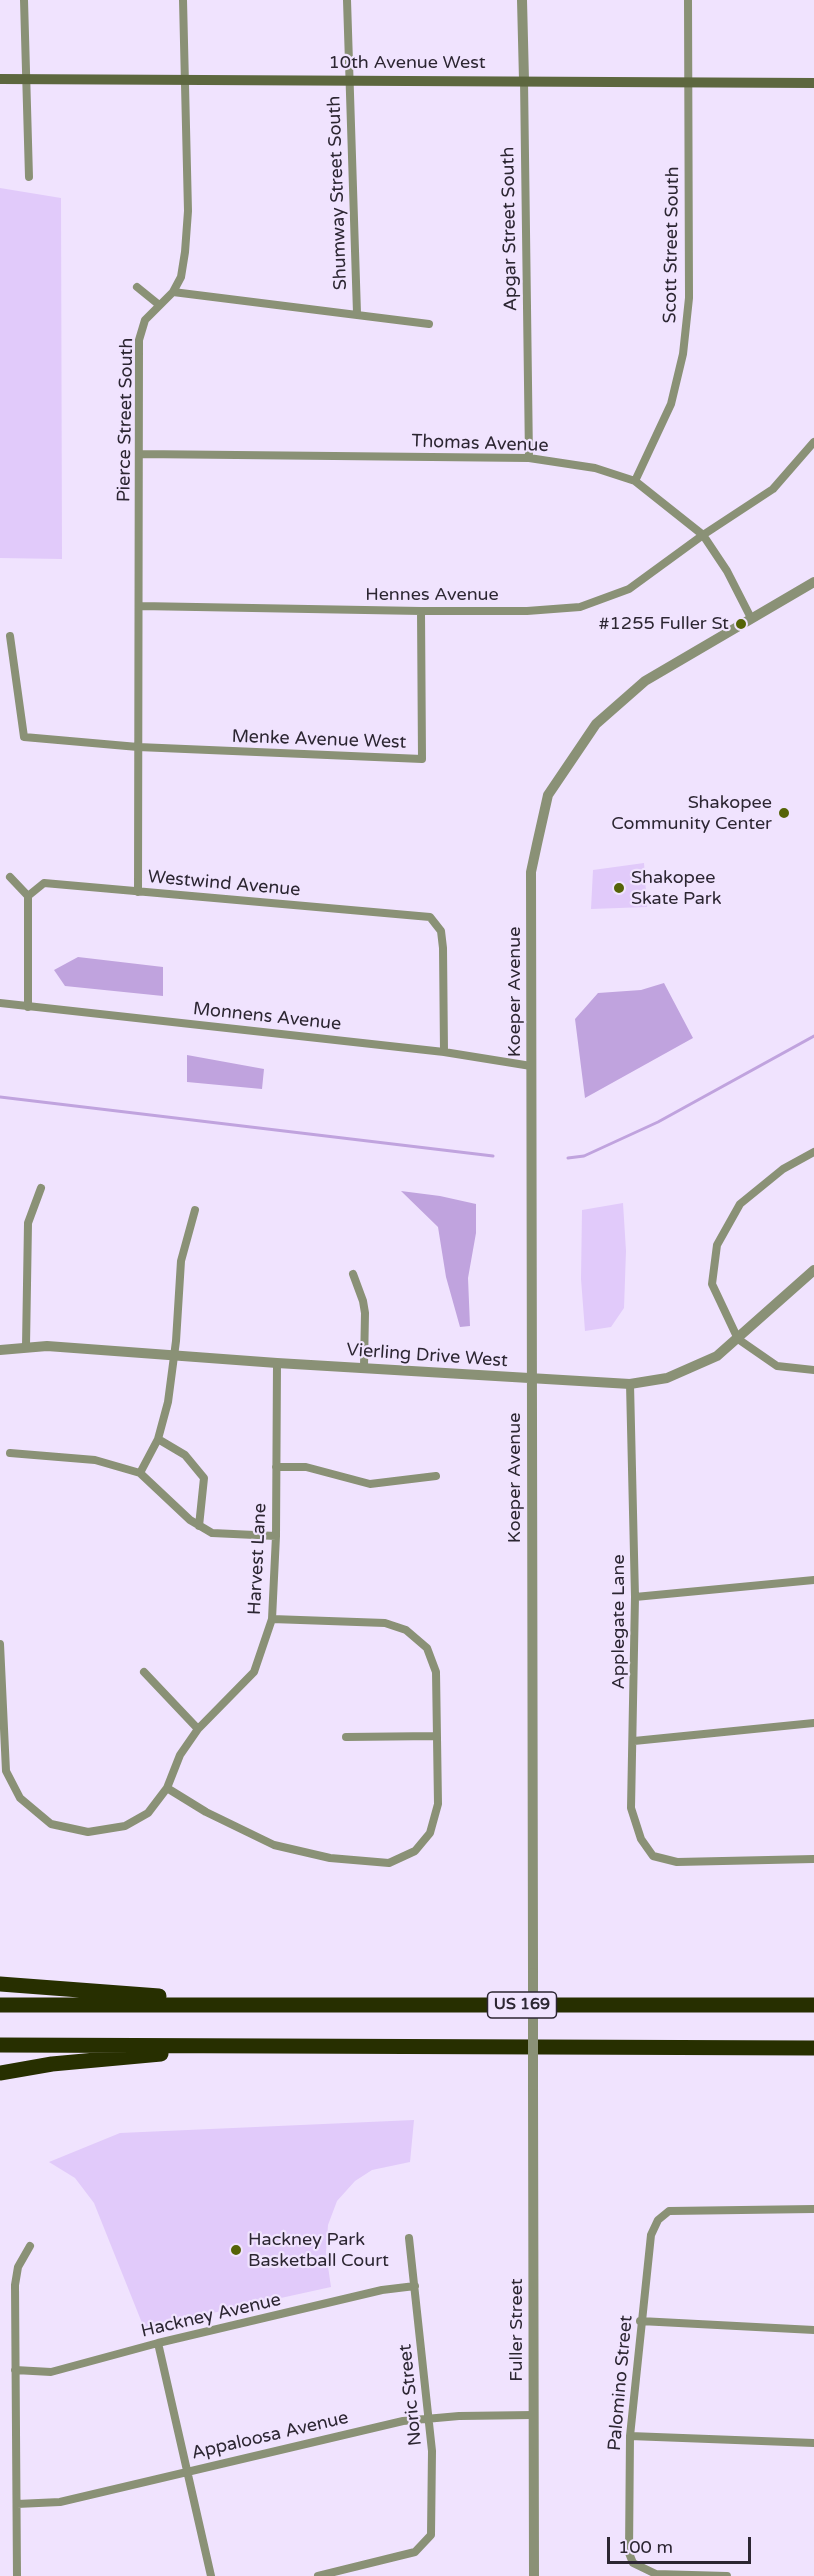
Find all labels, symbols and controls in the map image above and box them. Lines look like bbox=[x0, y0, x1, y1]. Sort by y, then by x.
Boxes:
street label: 10th Avenue West bbox=[328, 52, 486, 74]
street label: Shumway Street South bbox=[324, 95, 352, 291]
street label: Apgar Street South bbox=[498, 146, 522, 312]
street label: Scott Street South bbox=[660, 166, 684, 324]
street label: Pierce Street South bbox=[114, 338, 138, 502]
street label: Thomas Avenue bbox=[411, 431, 549, 457]
street label: Hennes Avenue bbox=[365, 584, 499, 606]
place label: #1255 Fuller St bbox=[599, 613, 729, 635]
marker: #1255 Fuller St bbox=[734, 617, 748, 631]
street label: Menke Avenue West bbox=[231, 726, 407, 754]
place label: Shakopee Community Center bbox=[611, 792, 772, 834]
marker: Shakopee Community Center bbox=[777, 806, 791, 820]
street label: Westwind Avenue bbox=[147, 867, 301, 901]
place label: Shakopee Skate Park bbox=[631, 867, 722, 910]
marker: Shakopee Skate Park bbox=[612, 881, 626, 895]
street label: Koeper Avenue bbox=[504, 927, 526, 1057]
street label: Monnens Avenue bbox=[192, 998, 342, 1036]
street label: Vierling Drive West bbox=[346, 1340, 508, 1372]
street label: Koeper Avenue bbox=[504, 1413, 526, 1543]
street label: Harvest Lane bbox=[244, 1503, 272, 1615]
street label: Applegate Lane bbox=[608, 1554, 630, 1690]
road number: US 169 bbox=[488, 1992, 556, 2018]
place label: Hackney Park Basketball Court bbox=[248, 2229, 389, 2272]
marker: Hackney Park Basketball Court bbox=[229, 2243, 243, 2257]
street label: Fuller Street bbox=[506, 2278, 528, 2382]
street label: Hackney Avenue bbox=[139, 2289, 283, 2343]
street label: Palomino Street bbox=[604, 2314, 638, 2452]
street label: Noric Street bbox=[395, 2343, 427, 2447]
street label: Appaloosa Avenue bbox=[189, 2407, 351, 2465]
scale bar bbox=[610, 2525, 754, 2563]
text: 100 m bbox=[618, 2536, 673, 2558]

